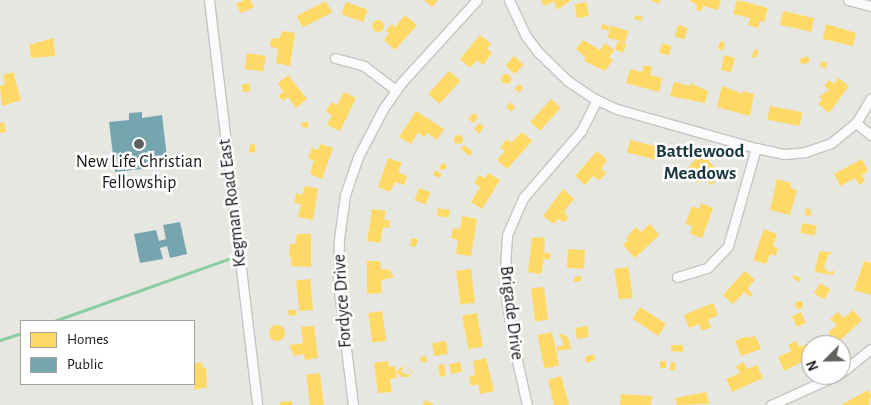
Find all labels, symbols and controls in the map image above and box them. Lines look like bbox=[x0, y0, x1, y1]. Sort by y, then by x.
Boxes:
marker: New Life Christian Fellowship bbox=[133, 138, 145, 150]
street label: Kegman Road East bbox=[214, 138, 252, 268]
district label: Battlewood Meadows bbox=[656, 141, 744, 185]
place label: New Life Christian Fellowship bbox=[76, 152, 202, 194]
street label: Fordyce Drive bbox=[329, 253, 357, 349]
street label: Brigade Drive bbox=[495, 265, 527, 361]
legend bbox=[20, 320, 195, 385]
text: Homes bbox=[67, 332, 109, 347]
north arrow bbox=[801, 335, 851, 385]
text: Public bbox=[67, 357, 103, 372]
text: N bbox=[805, 358, 821, 373]

